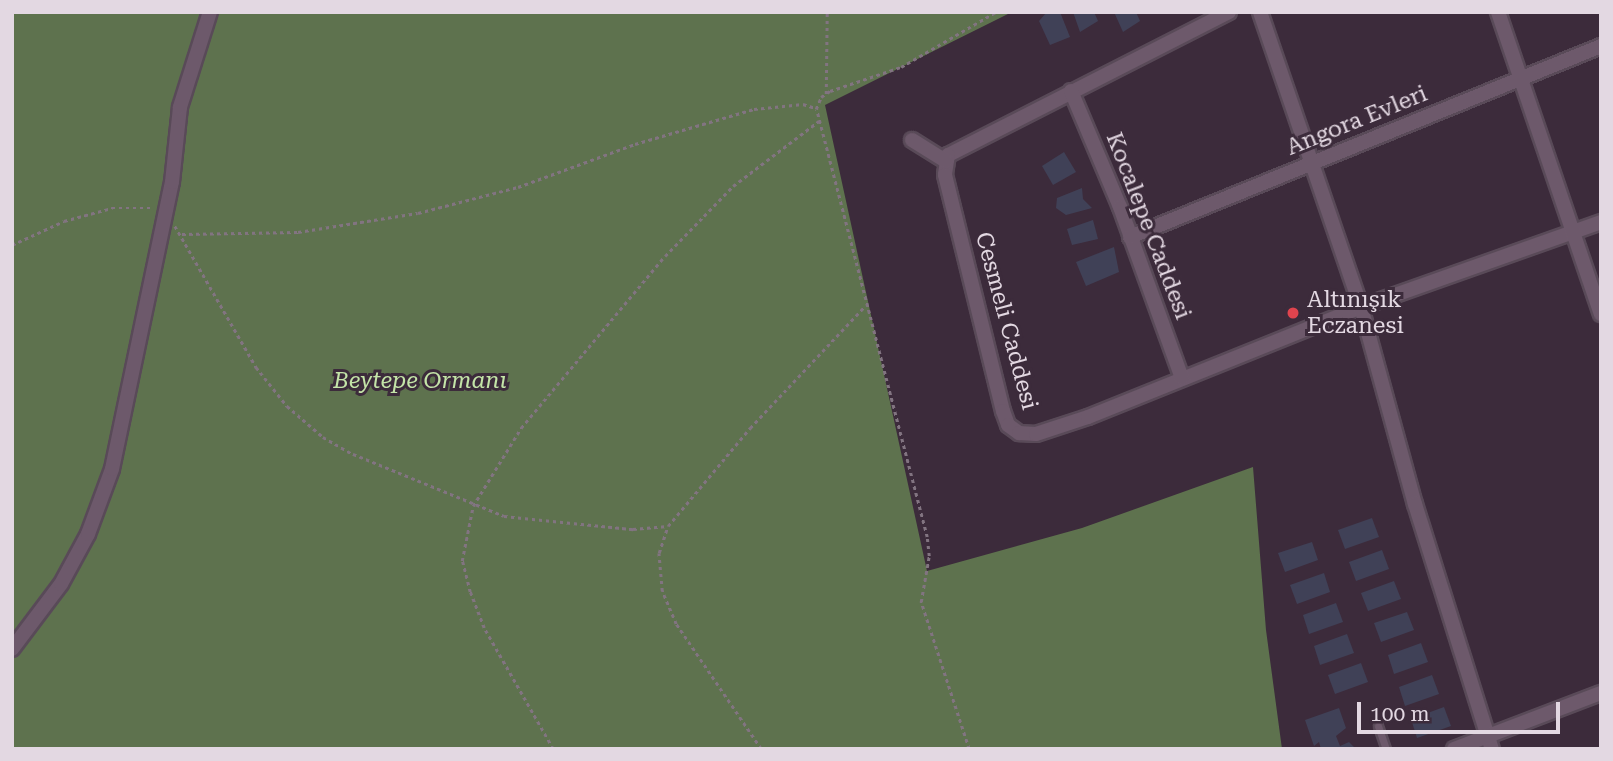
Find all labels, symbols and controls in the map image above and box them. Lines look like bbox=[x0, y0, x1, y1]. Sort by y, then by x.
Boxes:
street label: Angora Evleri bbox=[1283, 80, 1431, 162]
street label: Kocalepe Caddesi bbox=[1100, 129, 1196, 323]
street label: Cesmeli Caddesi bbox=[969, 229, 1043, 413]
place label: Altınışık Eczanesi bbox=[1307, 286, 1404, 340]
marker: Altınışık Eczanesi bbox=[1285, 305, 1301, 321]
park label: Beytepe Ormanı bbox=[333, 367, 507, 395]
scale bar bbox=[1361, 688, 1564, 732]
text: 100 m bbox=[1370, 702, 1430, 726]

